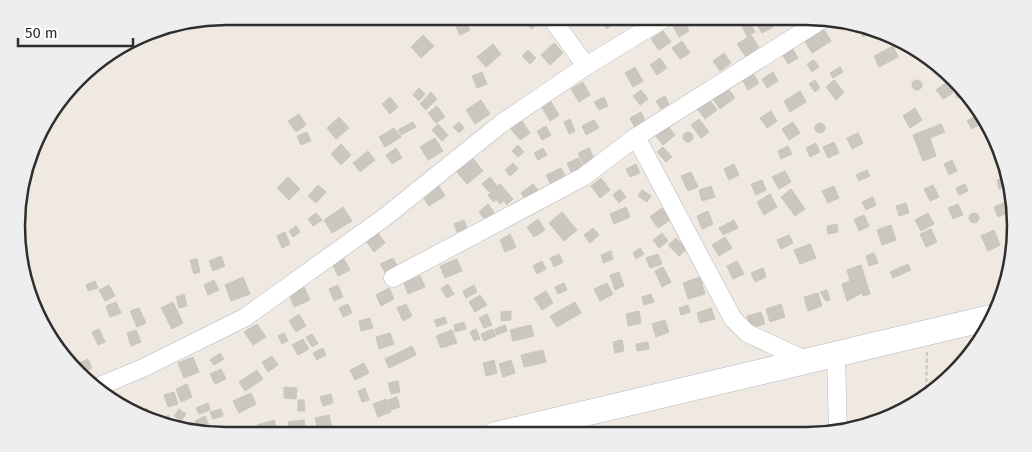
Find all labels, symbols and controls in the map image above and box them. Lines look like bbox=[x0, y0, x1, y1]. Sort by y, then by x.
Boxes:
scale bar bbox=[18, 15, 132, 47]
text: 50 m bbox=[25, 24, 58, 42]

